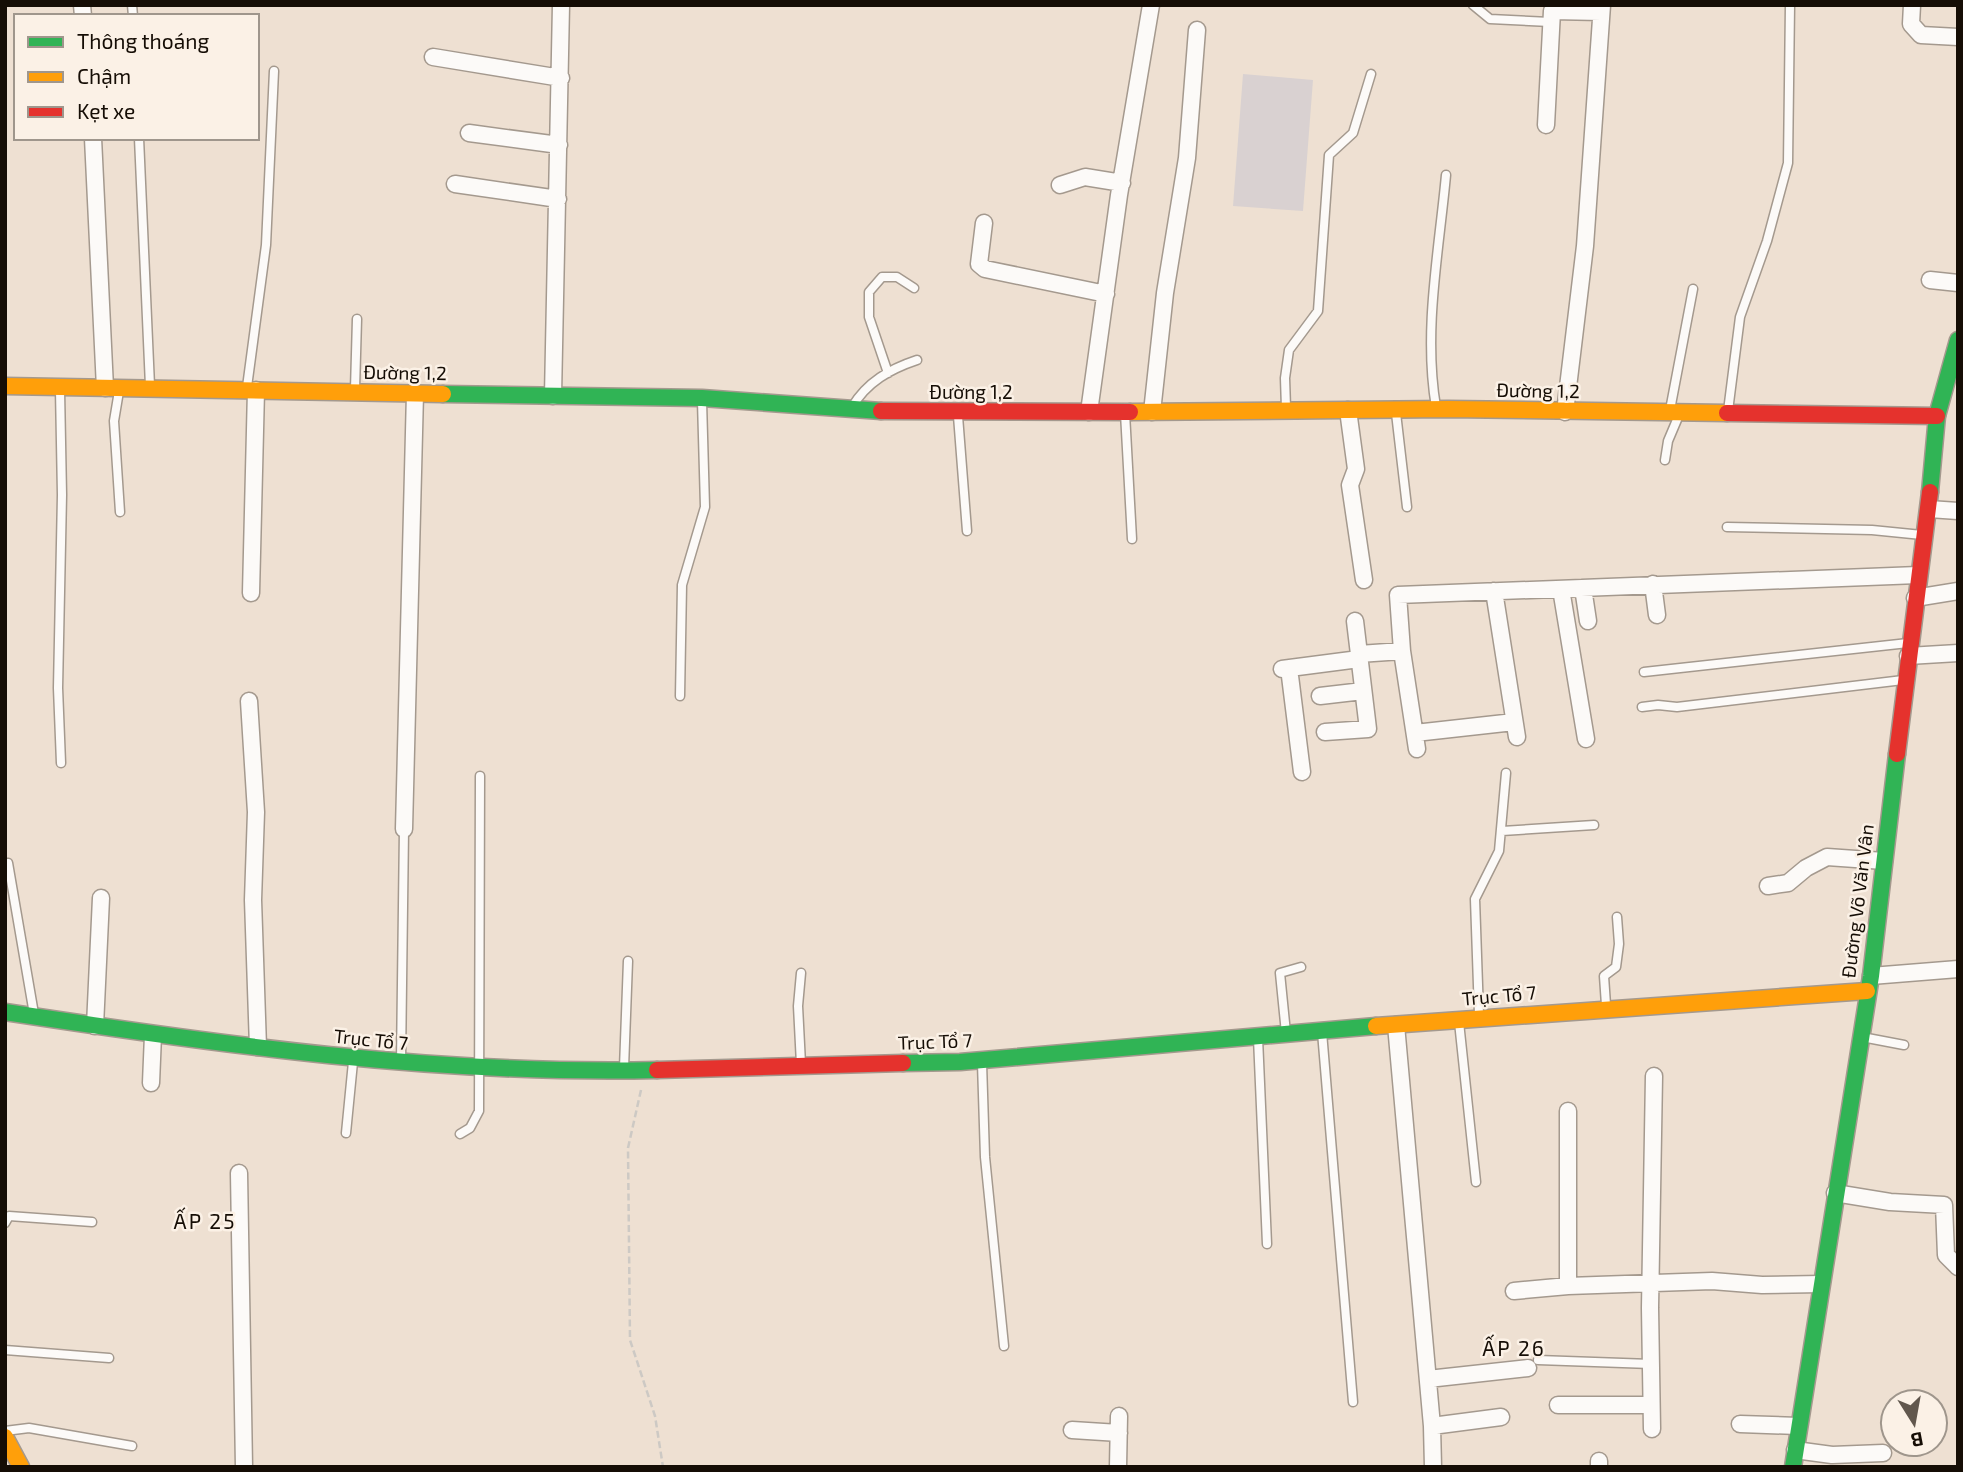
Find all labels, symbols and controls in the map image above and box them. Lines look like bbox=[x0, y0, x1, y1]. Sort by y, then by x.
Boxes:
legend bbox=[14, 14, 259, 140]
text: Thông thoáng bbox=[77, 28, 209, 53]
text: Chậm bbox=[77, 63, 131, 88]
text: Kẹt xe bbox=[77, 98, 135, 123]
street label: Đường 1,2 bbox=[363, 360, 447, 384]
street label: Đường 1,2 bbox=[1496, 378, 1580, 402]
street label: Đường 1,2 bbox=[929, 380, 1013, 403]
street label: Đường Võ Văn Vân bbox=[1836, 823, 1878, 979]
street label: Trục Tổ 7 bbox=[1461, 980, 1537, 1010]
street label: Trục Tổ 7 bbox=[333, 1024, 410, 1054]
street label: Trục Tổ 7 bbox=[897, 1028, 973, 1054]
district label: ẤP 25 bbox=[174, 1207, 236, 1233]
district label: ẤP 26 bbox=[1482, 1334, 1546, 1360]
north arrow bbox=[1879, 1388, 1949, 1458]
text: B bbox=[1909, 1428, 1926, 1453]

